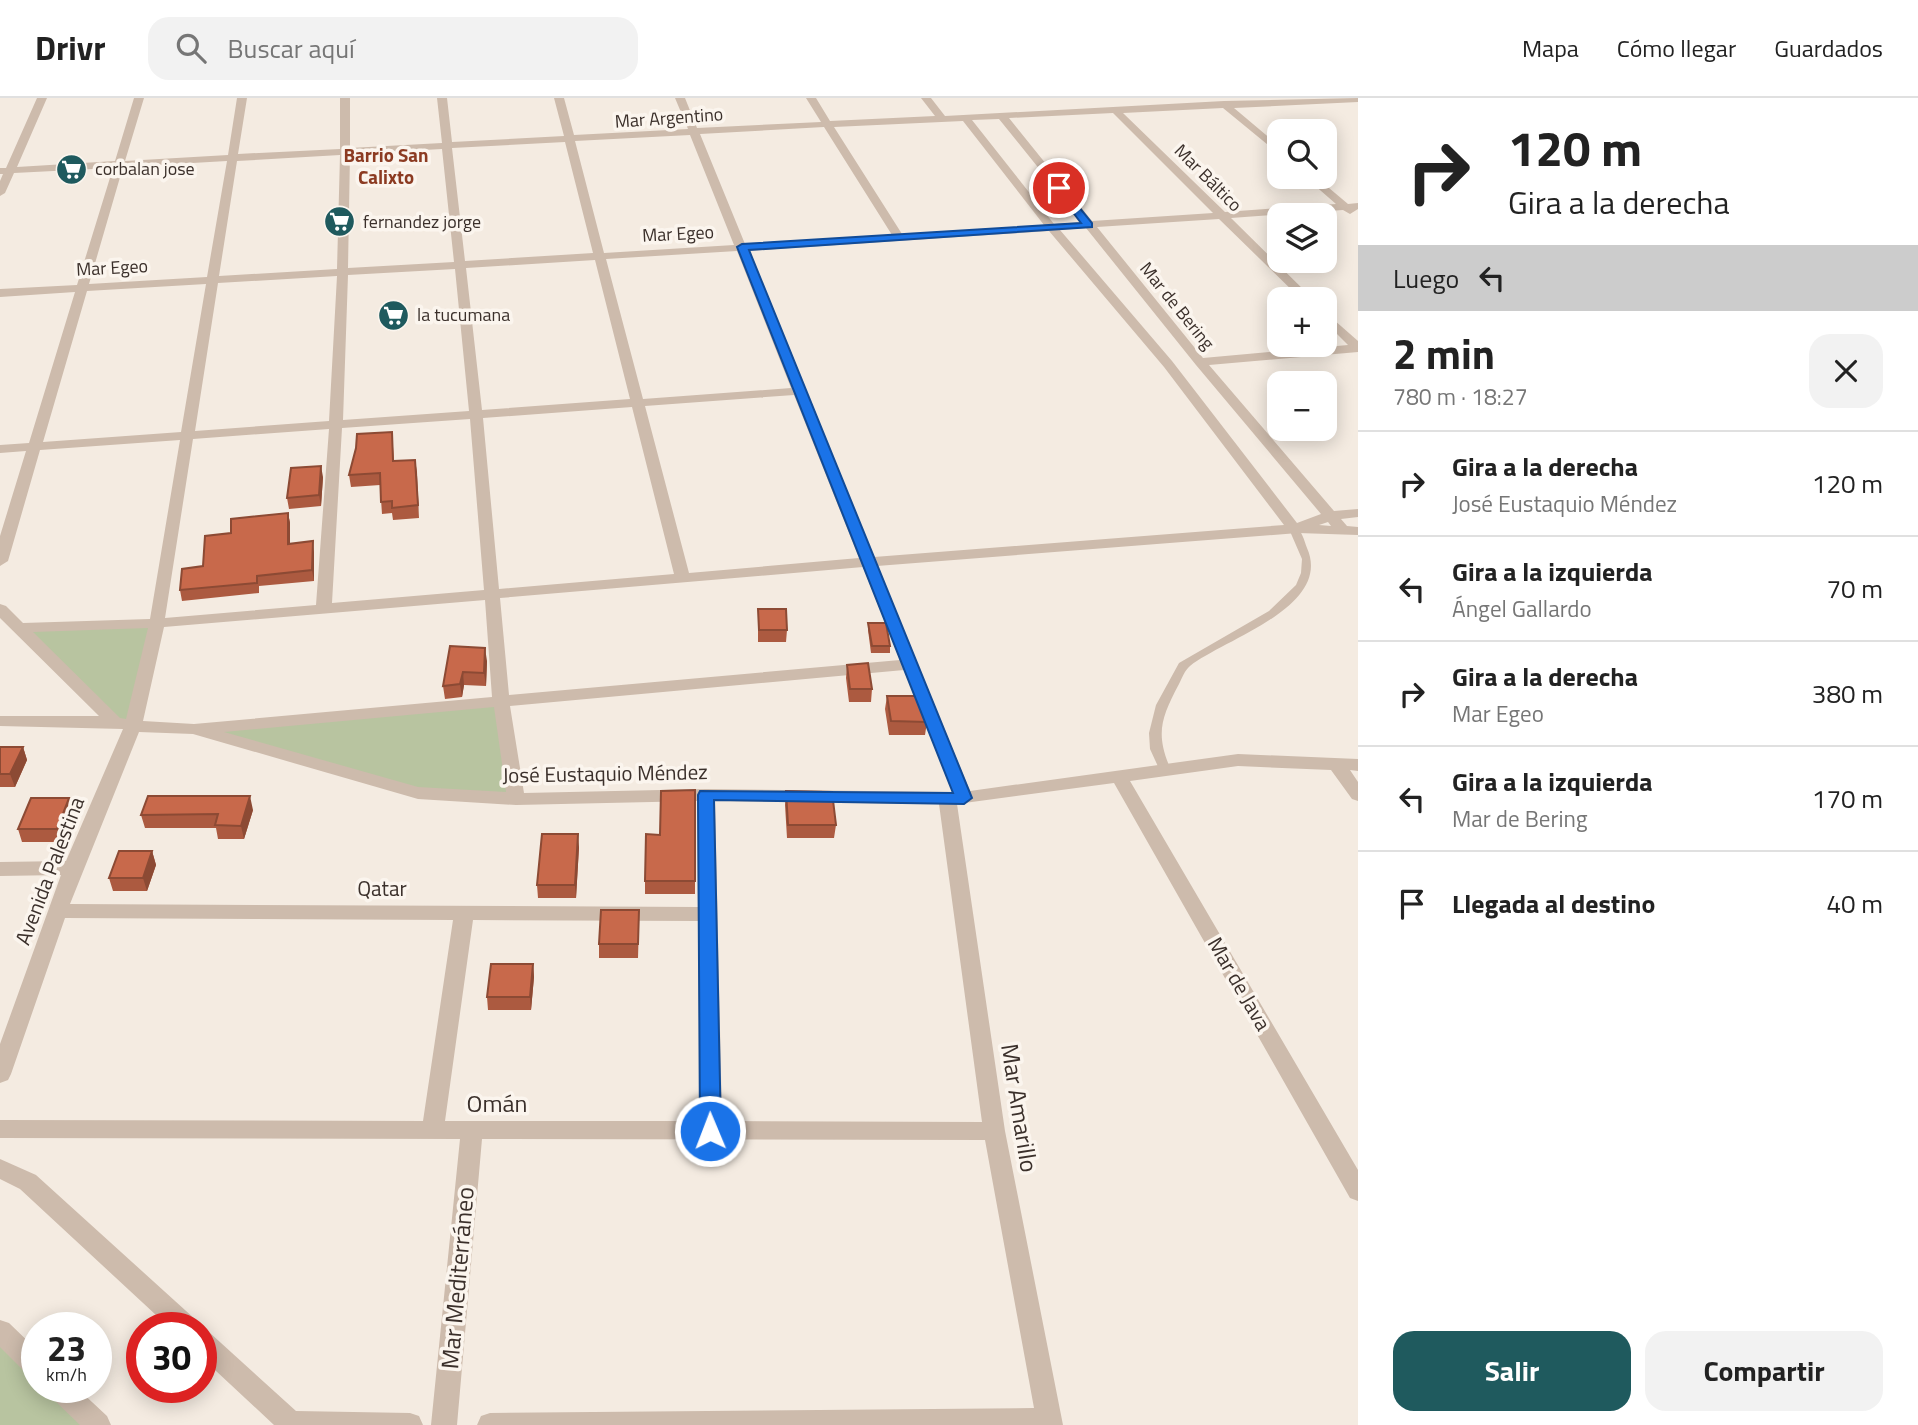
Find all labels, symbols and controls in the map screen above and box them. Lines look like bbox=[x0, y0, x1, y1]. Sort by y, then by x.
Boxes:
search box bbox=[148, 17, 638, 80]
text: Drivr bbox=[35, 23, 106, 73]
icon: search bbox=[172, 29, 210, 67]
text: Buscar aquí bbox=[228, 29, 355, 68]
text: Mapa bbox=[1522, 30, 1579, 66]
text: Cómo llegar bbox=[1617, 30, 1736, 66]
text: Guardados bbox=[1774, 30, 1883, 66]
street label: Mar Argentino bbox=[614, 100, 724, 135]
text: 120 m bbox=[1508, 110, 1642, 185]
map controls bbox=[1267, 119, 1337, 441]
button: search bbox=[1267, 119, 1337, 189]
icon: right bbox=[1393, 126, 1484, 217]
street label: Mar Báltico bbox=[1168, 138, 1248, 218]
district label: Barrio San Calixto bbox=[343, 140, 429, 191]
supermarket icon: corbalan jose bbox=[55, 152, 89, 186]
place label: corbalan jose bbox=[95, 155, 195, 182]
pin bbox=[1029, 158, 1089, 218]
icon: arrive bbox=[1040, 169, 1078, 207]
text: Gira a la derecha bbox=[1508, 178, 1730, 226]
button: layers bbox=[1267, 203, 1337, 273]
supermarket icon: fernandez jorge bbox=[323, 205, 357, 239]
place label: fernandez jorge bbox=[363, 208, 481, 235]
street label: Mar Egeo bbox=[641, 218, 715, 249]
street label: Mar Egeo bbox=[75, 252, 149, 283]
street label: Mar de Bering bbox=[1133, 256, 1221, 355]
text: Luego bbox=[1393, 259, 1459, 298]
icon: left bbox=[1473, 259, 1511, 297]
button: + bbox=[1267, 287, 1337, 357]
supermarket icon: la tucumana bbox=[377, 298, 411, 332]
place label: la tucumana bbox=[417, 301, 510, 328]
text: 2 min bbox=[1393, 321, 1495, 385]
button: close bbox=[1809, 334, 1883, 408]
button: − bbox=[1267, 371, 1337, 441]
text: 780 m · 18:27 bbox=[1393, 379, 1528, 414]
text: Gira a la derecha bbox=[1452, 447, 1638, 486]
text: 120 m bbox=[1812, 464, 1883, 503]
icon: right bbox=[1393, 465, 1431, 503]
text: José Eustaquio Méndez bbox=[1452, 486, 1677, 521]
text: Gira a la izquierda bbox=[1452, 552, 1653, 591]
text: 70 m bbox=[1826, 569, 1883, 608]
icon: left bbox=[1393, 570, 1431, 608]
text: Ángel Gallardo bbox=[1452, 591, 1592, 626]
text: Gira a la derecha bbox=[1452, 657, 1638, 696]
text: 380 m bbox=[1812, 674, 1883, 713]
icon: right bbox=[1393, 675, 1431, 713]
text: Mar Egeo bbox=[1452, 696, 1544, 731]
street label: José Eustaquio Méndez bbox=[502, 755, 708, 791]
text: Gira a la izquierda bbox=[1452, 762, 1653, 801]
text: 170 m bbox=[1812, 779, 1883, 818]
icon: left bbox=[1393, 780, 1431, 818]
street label: Avenida Palestina bbox=[6, 791, 92, 949]
text: Mar de Bering bbox=[1452, 801, 1588, 836]
street label: Qatar bbox=[357, 872, 407, 904]
text: Llegada al destino bbox=[1452, 884, 1655, 923]
text: 40 m bbox=[1826, 884, 1883, 923]
icon: arrive bbox=[1393, 885, 1431, 923]
street label: Mar de Java bbox=[1200, 931, 1280, 1037]
street label: Mar Amarillo bbox=[992, 1041, 1048, 1175]
street label: Omán bbox=[467, 1085, 527, 1121]
position arrow bbox=[673, 1094, 747, 1168]
street label: Mar Mediterráneo bbox=[431, 1185, 483, 1371]
speed limit sign: 30 bbox=[126, 1312, 217, 1403]
text: 23 bbox=[47, 1321, 86, 1375]
button: Salir bbox=[1393, 1331, 1631, 1411]
button: Compartir bbox=[1645, 1331, 1883, 1411]
text: km/h bbox=[46, 1361, 87, 1388]

